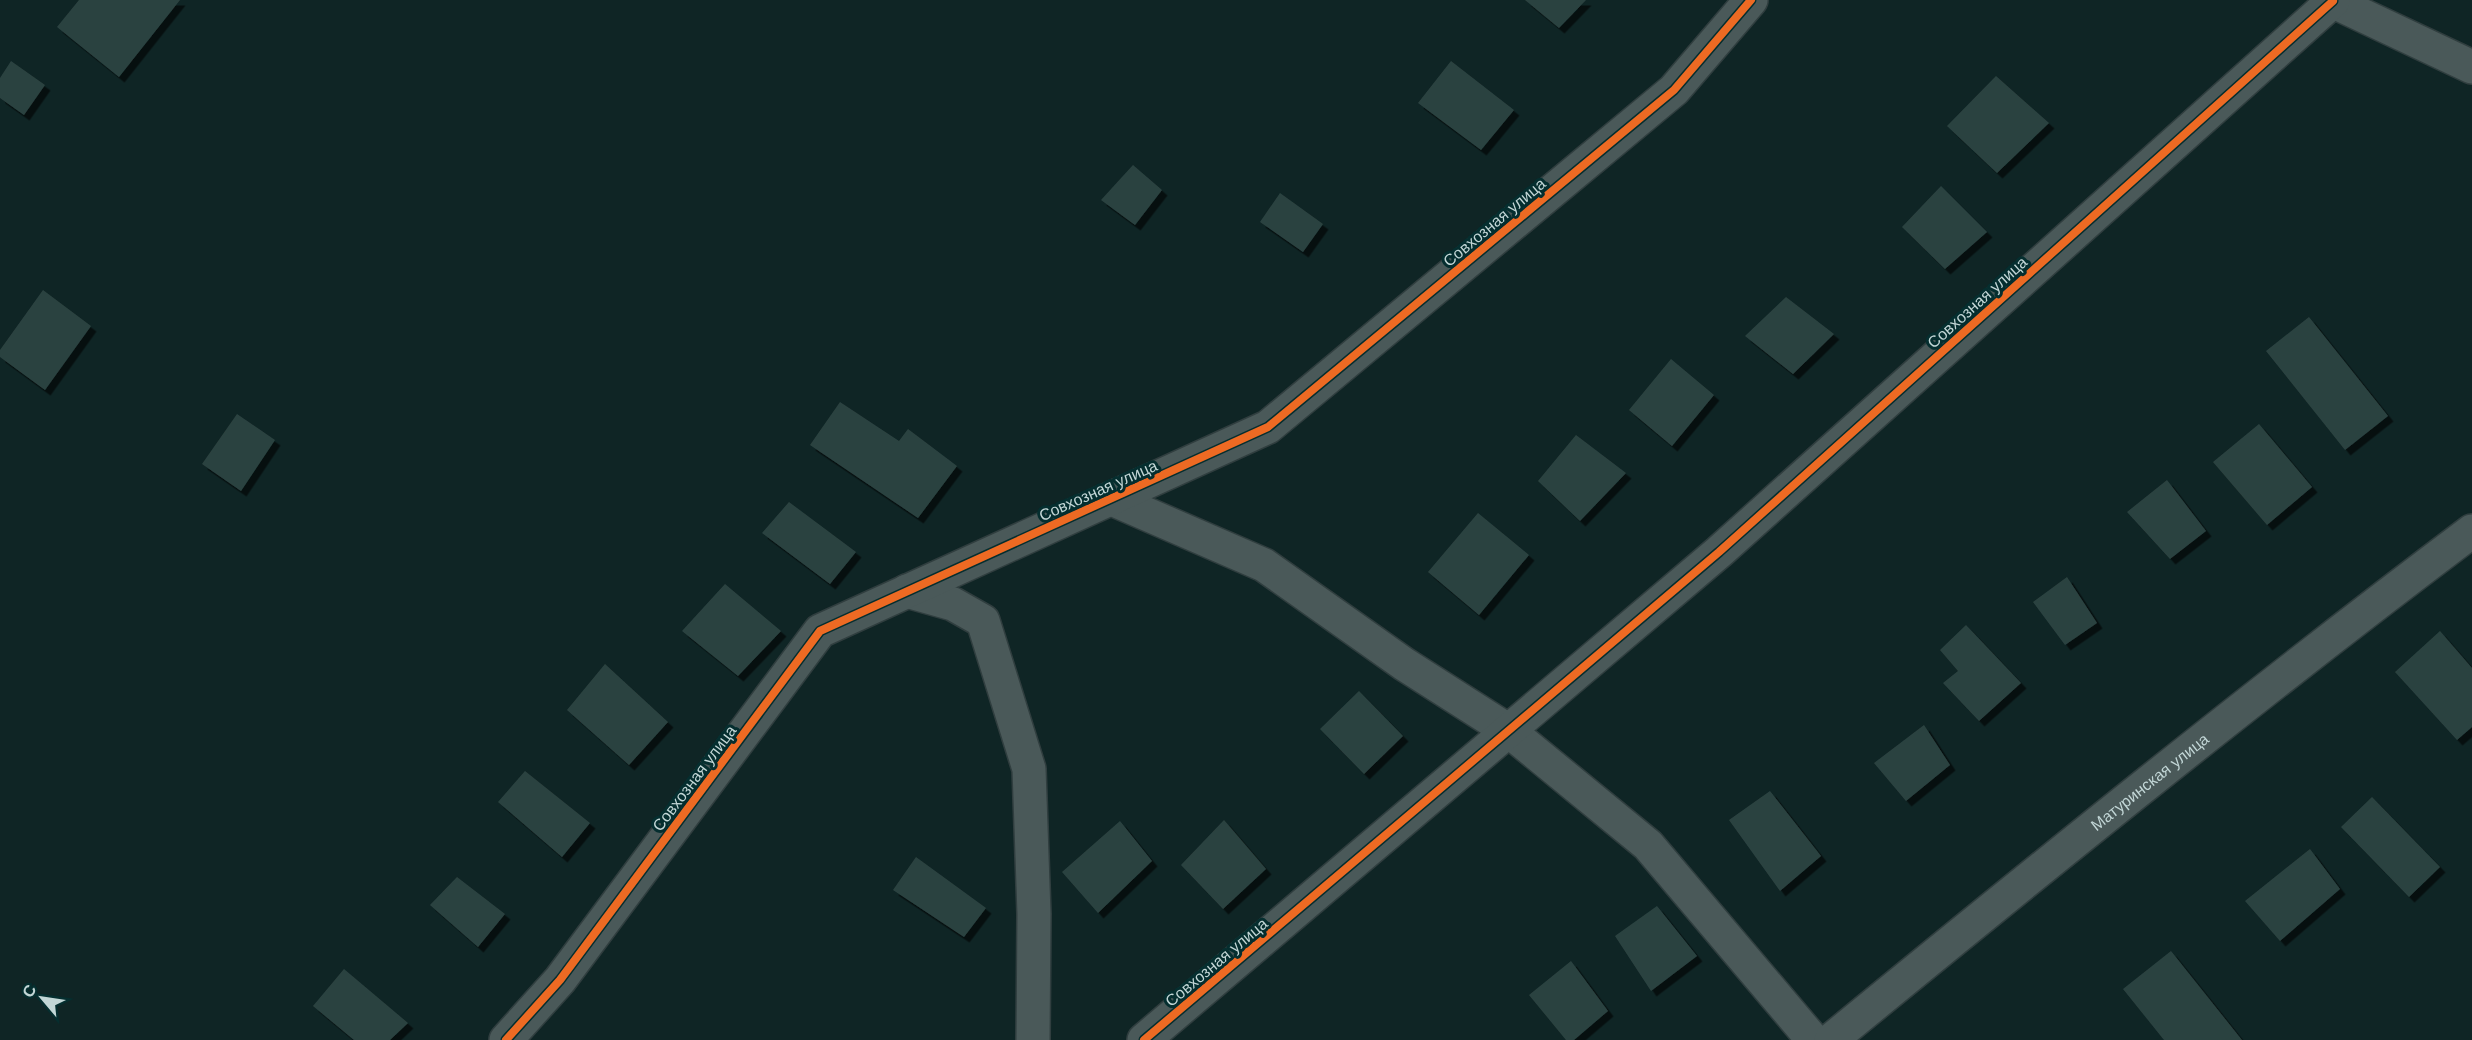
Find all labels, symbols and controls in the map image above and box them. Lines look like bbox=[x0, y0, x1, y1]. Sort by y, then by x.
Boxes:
street label: Совхозная улица bbox=[1440, 175, 1549, 270]
street label: Совхозная улица bbox=[1924, 253, 2031, 351]
street label: Совхозная улица bbox=[1036, 457, 1160, 524]
street label: Совхозная улица bbox=[649, 722, 740, 834]
street label: Матуринская улица bbox=[2088, 730, 2212, 834]
street label: Совхозная улица bbox=[1162, 915, 1271, 1010]
north arrow bbox=[12, 968, 72, 1028]
text: С bbox=[19, 981, 40, 1000]

